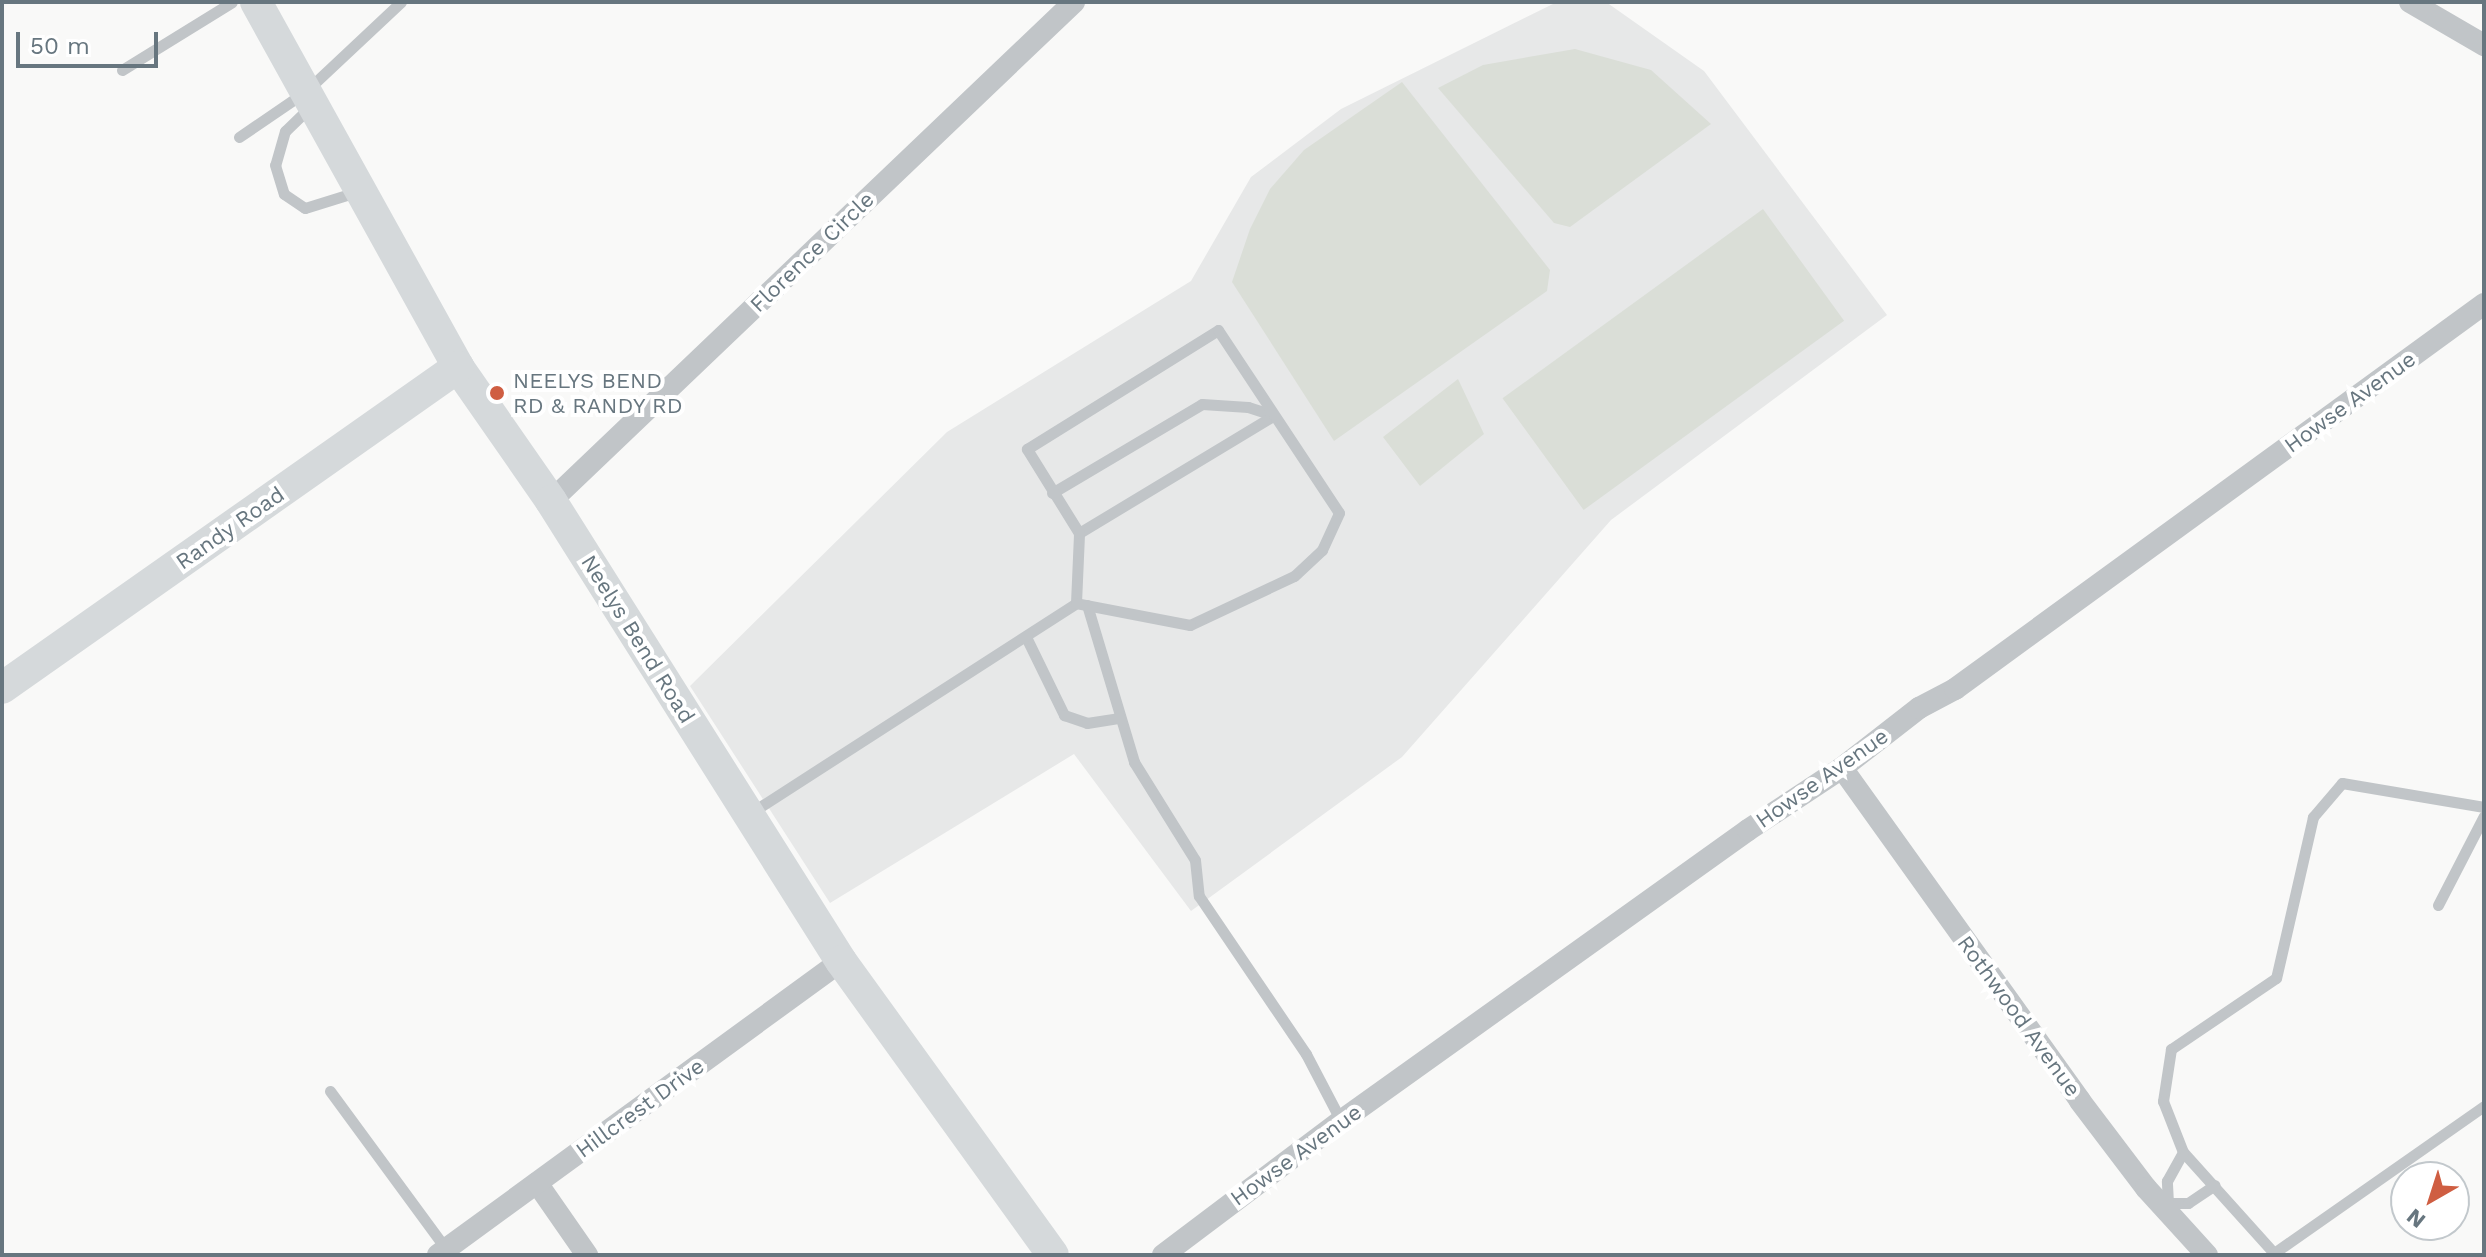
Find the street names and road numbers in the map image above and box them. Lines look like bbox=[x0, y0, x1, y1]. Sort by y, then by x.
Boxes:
street label: Florence Circle bbox=[745, 186, 879, 318]
street label: Howse Avenue bbox=[2279, 345, 2421, 459]
street label: Randy Road bbox=[170, 481, 290, 575]
street label: Neelys Bend Road bbox=[576, 550, 700, 728]
street label: Howse Avenue bbox=[1750, 722, 1894, 834]
street label: Rothwood Avenue bbox=[1951, 930, 2087, 1102]
street label: Hillcrest Drive bbox=[571, 1053, 709, 1163]
street label: Howse Avenue bbox=[1225, 1098, 1367, 1212]

